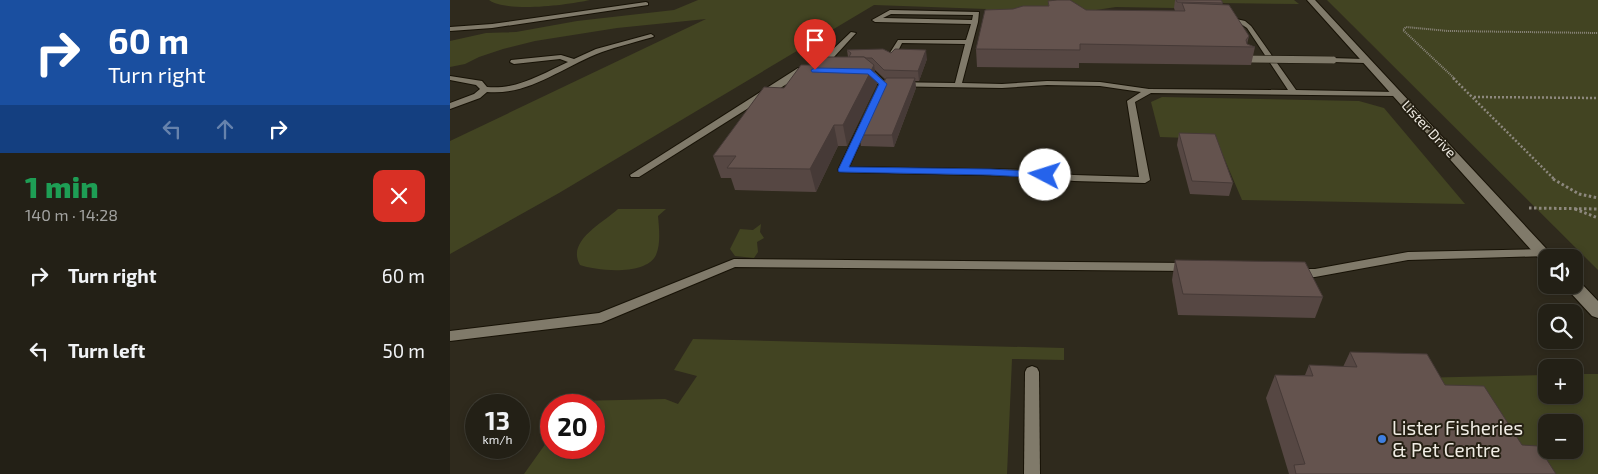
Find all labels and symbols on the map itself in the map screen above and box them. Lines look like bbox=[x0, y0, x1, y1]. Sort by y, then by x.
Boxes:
pin bbox=[794, 19, 836, 70]
street label: Lister Drive bbox=[1398, 96, 1460, 161]
position arrow bbox=[1018, 148, 1070, 200]
speed limit sign: 20 bbox=[540, 394, 605, 459]
place label: Lister Fisheries & Pet Centre bbox=[1392, 416, 1523, 461]
marker: Lister Fisheries & Pet Centre bbox=[1376, 433, 1388, 445]

